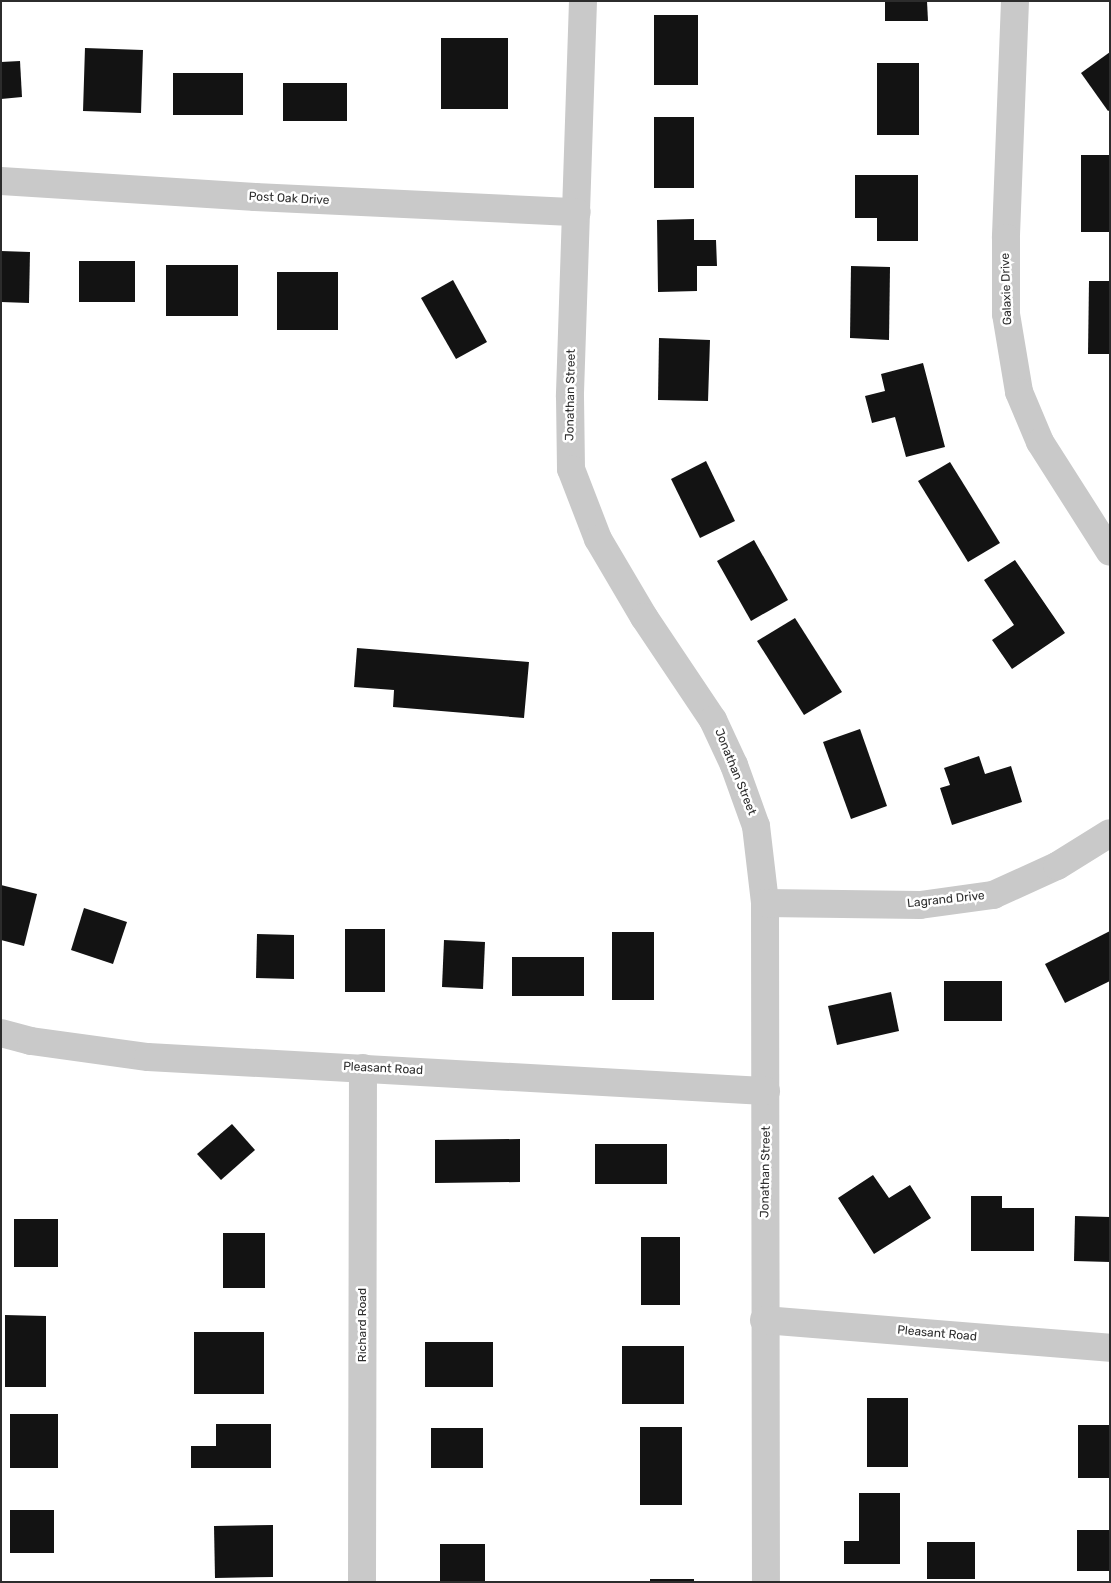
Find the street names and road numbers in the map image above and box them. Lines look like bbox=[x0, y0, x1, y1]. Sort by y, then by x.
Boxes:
street label: Post Oak Drive bbox=[248, 190, 330, 208]
street label: Galaxie Drive bbox=[999, 253, 1015, 325]
street label: Jonathan Street bbox=[563, 349, 579, 441]
street label: Jonathan Street bbox=[711, 727, 759, 817]
street label: Lagrand Drive bbox=[907, 889, 985, 911]
street label: Pleasant Road bbox=[343, 1060, 423, 1078]
street label: Jonathan Street bbox=[758, 1126, 774, 1218]
street label: Richard Road bbox=[356, 1288, 370, 1362]
street label: Pleasant Road bbox=[897, 1323, 977, 1345]

